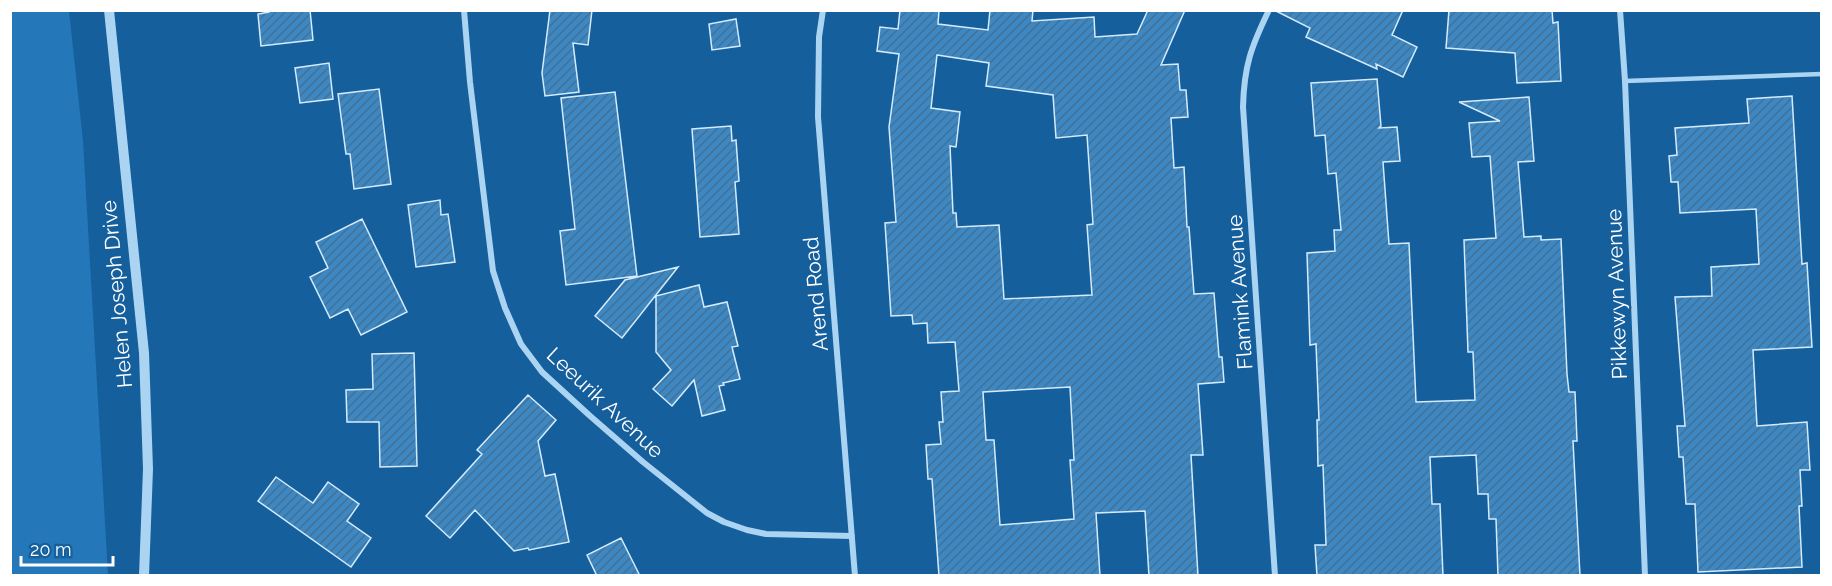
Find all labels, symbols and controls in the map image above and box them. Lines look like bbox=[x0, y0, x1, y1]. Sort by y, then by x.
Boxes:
street label: Helen Joseph Drive bbox=[96, 199, 137, 389]
street label: Pikkewyn Avenue bbox=[1601, 208, 1632, 380]
street label: Flamink Avenue bbox=[1222, 214, 1257, 370]
street label: Arend Road bbox=[798, 236, 833, 352]
street label: Leeurik Avenue bbox=[542, 342, 669, 463]
scale bar bbox=[21, 529, 112, 567]
text: 20 m bbox=[30, 539, 72, 560]

